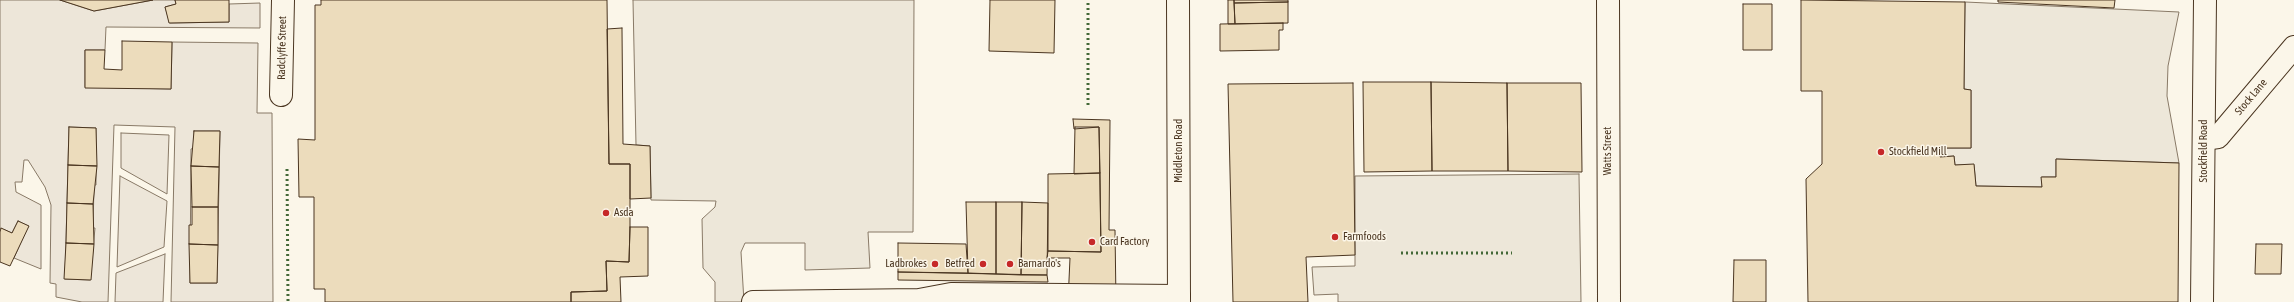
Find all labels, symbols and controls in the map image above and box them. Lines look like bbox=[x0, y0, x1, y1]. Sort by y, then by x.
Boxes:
street label: Radclyffe Street bbox=[275, 16, 289, 80]
street label: Stock Lane bbox=[2232, 76, 2270, 118]
street label: Middleton Road bbox=[1172, 119, 1186, 183]
street label: Stockfield Road bbox=[2197, 120, 2211, 182]
street label: Watts Street bbox=[1601, 127, 1615, 175]
place label: Stockfield Mill bbox=[1889, 145, 1947, 159]
marker: Stockfield Mill bbox=[1876, 147, 1886, 157]
place label: Asda bbox=[614, 206, 634, 220]
marker: Asda bbox=[601, 208, 611, 218]
place label: Farmfoods bbox=[1343, 230, 1386, 244]
marker: Farmfoods bbox=[1330, 232, 1340, 242]
place label: Card Factory bbox=[1100, 235, 1149, 249]
marker: Card Factory bbox=[1087, 237, 1097, 247]
place label: Ladbrokes bbox=[885, 257, 927, 271]
place label: Betfred bbox=[945, 257, 975, 271]
place label: Barnardo's bbox=[1018, 257, 1061, 271]
marker: Ladbrokes bbox=[930, 259, 940, 269]
marker: Betfred bbox=[978, 259, 988, 269]
marker: Barnardo's bbox=[1005, 259, 1015, 269]

